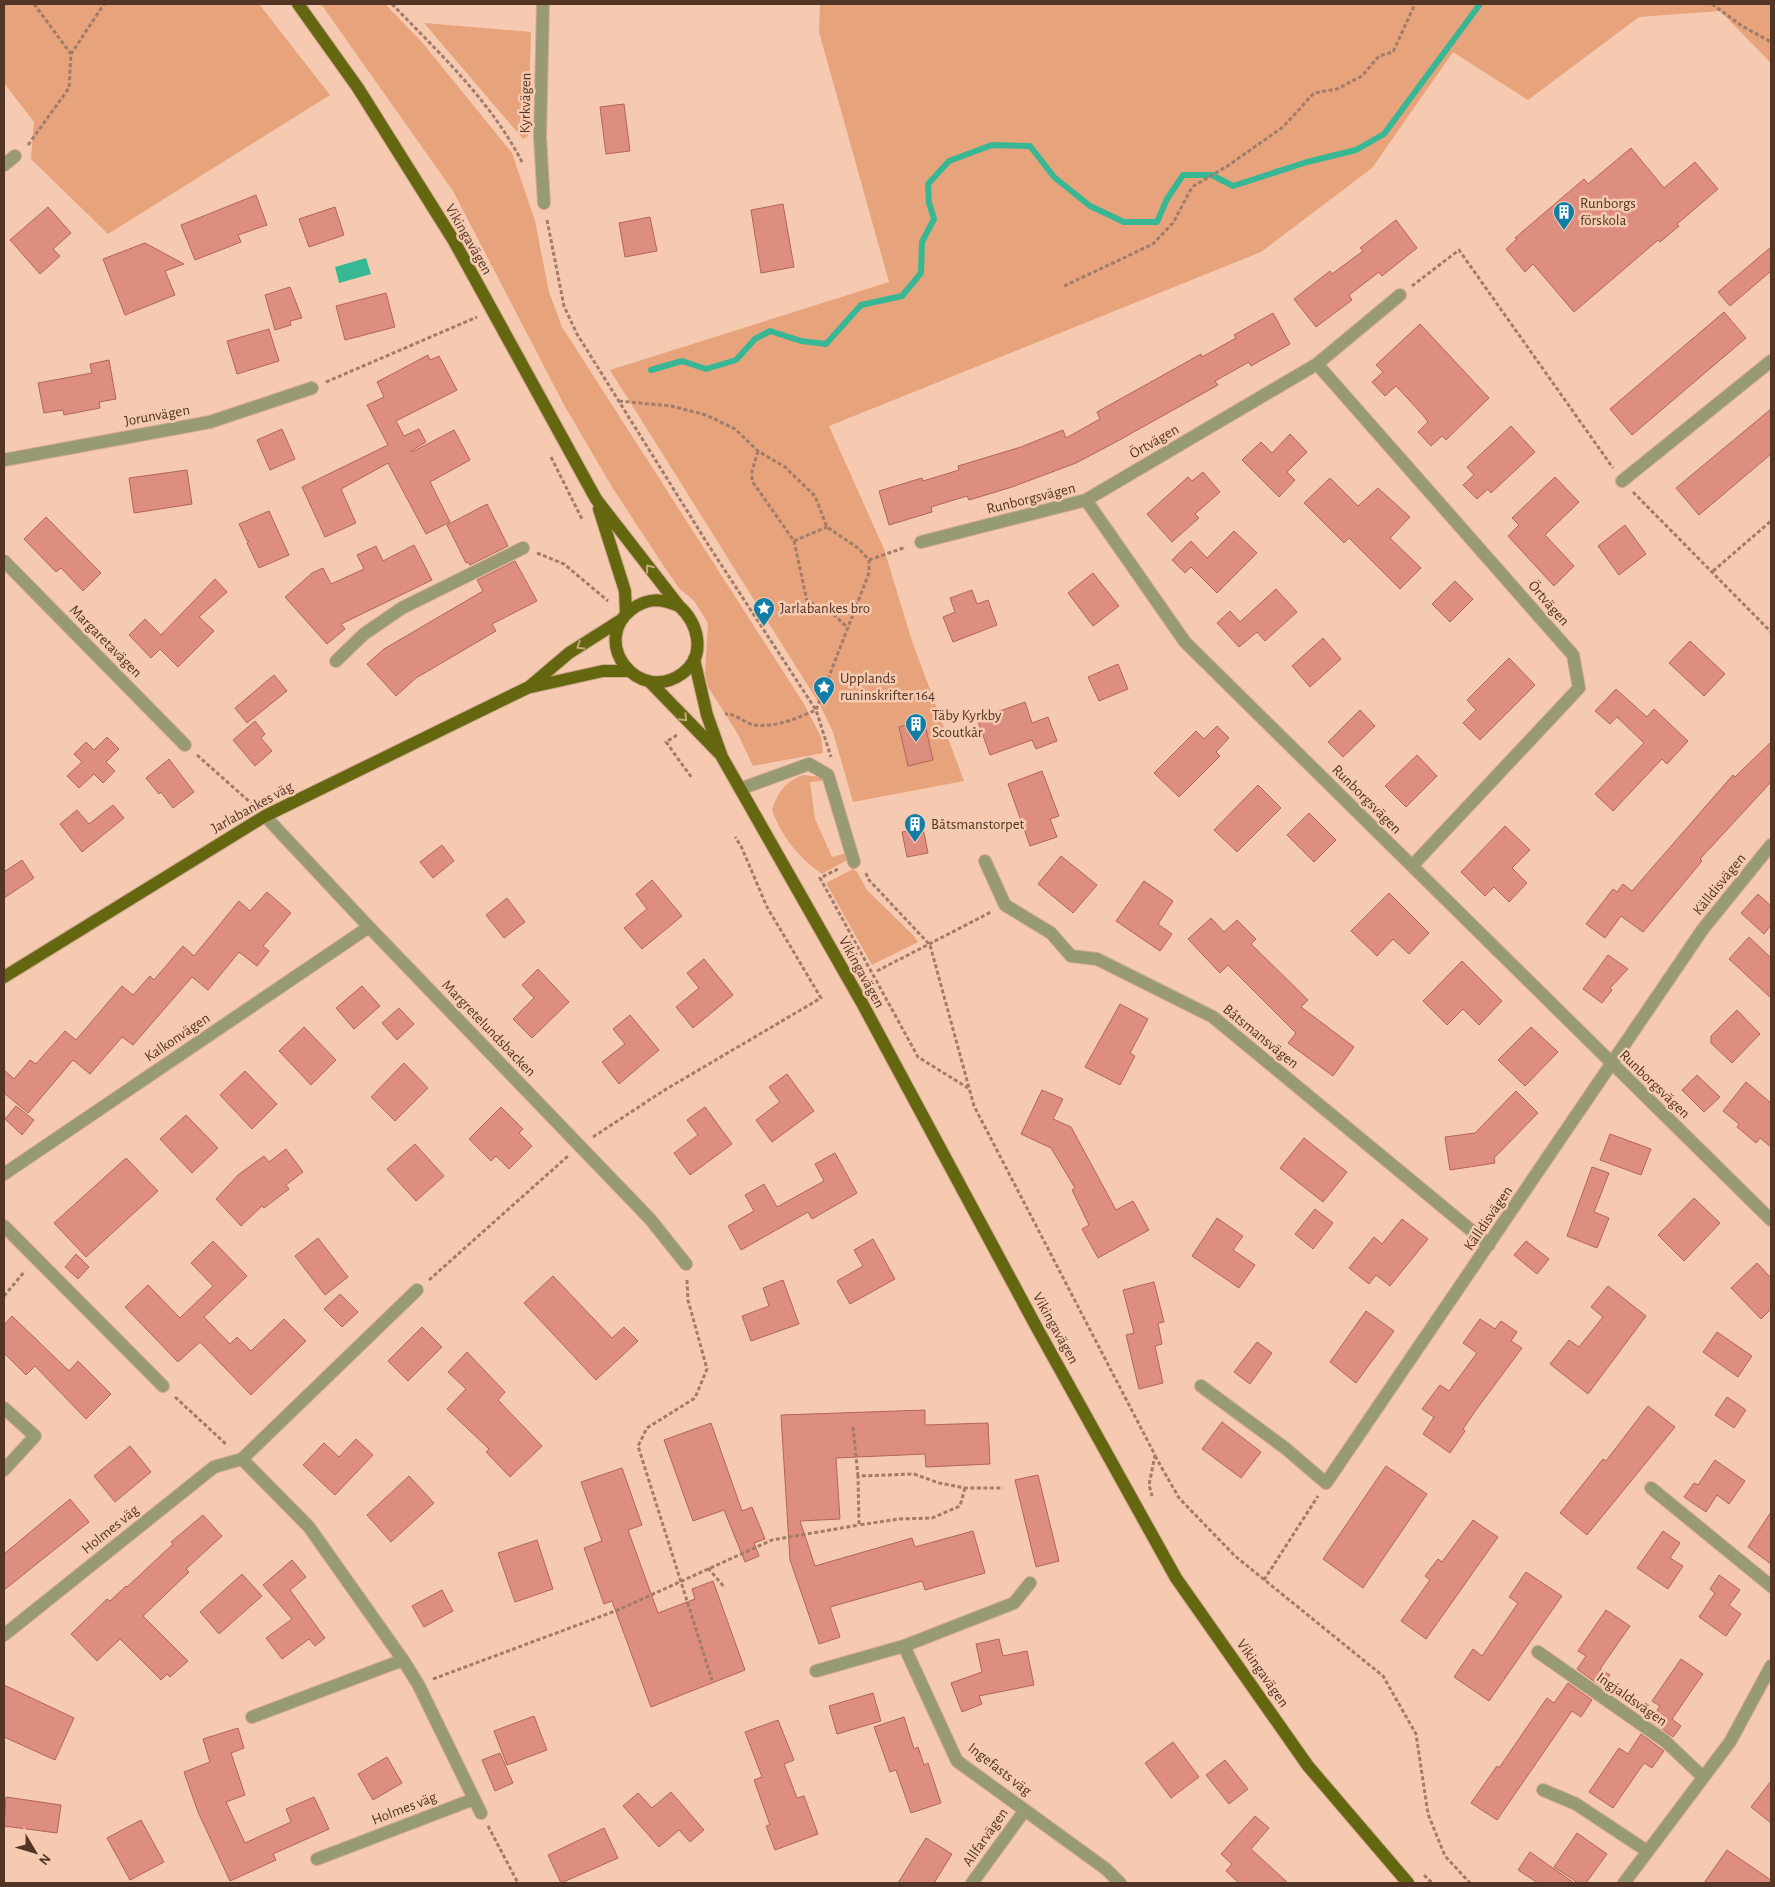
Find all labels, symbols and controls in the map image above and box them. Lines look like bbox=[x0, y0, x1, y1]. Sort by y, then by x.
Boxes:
street label: Kyrkvägen bbox=[517, 72, 534, 134]
place label: Runborgs förskola bbox=[1580, 196, 1636, 228]
building icon: Runborgs förskola bbox=[1552, 200, 1576, 231]
street label: Vikingavägen bbox=[442, 201, 495, 277]
street label: Jorunvägen bbox=[123, 402, 191, 429]
street label: Örtvägen bbox=[1126, 420, 1181, 461]
street label: Runborgsvägen bbox=[985, 480, 1077, 517]
one-way arrow bbox=[646, 564, 655, 574]
street label: Örtvägen bbox=[1525, 577, 1574, 629]
place icon: Jarlabankes bro bbox=[752, 596, 776, 627]
place label: Jarlabankes bro bbox=[780, 601, 870, 616]
street label: Margaretavägen bbox=[67, 602, 145, 680]
one-way arrow bbox=[576, 640, 585, 650]
place label: Upplands runinskrifter 164 bbox=[840, 671, 935, 703]
place icon: Upplands runinskrifter 164 bbox=[812, 675, 836, 706]
place label: Täby Kyrkby Scoutkår bbox=[932, 708, 1002, 740]
one-way arrow bbox=[678, 712, 687, 721]
building icon: Täby Kyrkby Scoutkår bbox=[904, 712, 928, 743]
street label: Runborgsvägen bbox=[1329, 762, 1404, 837]
street label: Jarlabankes väg bbox=[209, 779, 296, 836]
building icon: Båtsmanstorpet bbox=[903, 812, 927, 843]
place label: Båtsmanstorpet bbox=[931, 817, 1025, 832]
street label: Källdisvägen bbox=[1690, 851, 1749, 918]
street label: Vikingavägen bbox=[836, 934, 887, 1010]
street label: Margretelundsbacken bbox=[439, 977, 538, 1080]
street label: Båtsmansvägen bbox=[1220, 1001, 1301, 1071]
street label: Kalkonvägen bbox=[142, 1010, 213, 1065]
street label: Runborgsvägen bbox=[1617, 1047, 1693, 1121]
street label: Källdisvägen bbox=[1461, 1183, 1515, 1253]
street label: Vikingavägen bbox=[1030, 1290, 1081, 1366]
street label: Holmes väg bbox=[79, 1502, 142, 1557]
street label: Vikingavägen bbox=[1234, 1637, 1291, 1710]
street label: Ingjaldsvägen bbox=[1594, 1670, 1670, 1729]
street label: Ingefasts väg bbox=[965, 1740, 1035, 1799]
street label: Holmes väg bbox=[370, 1789, 439, 1828]
street label: Allfarvägen bbox=[960, 1805, 1011, 1869]
north arrow bbox=[10, 1827, 60, 1877]
text: N bbox=[36, 1851, 53, 1868]

